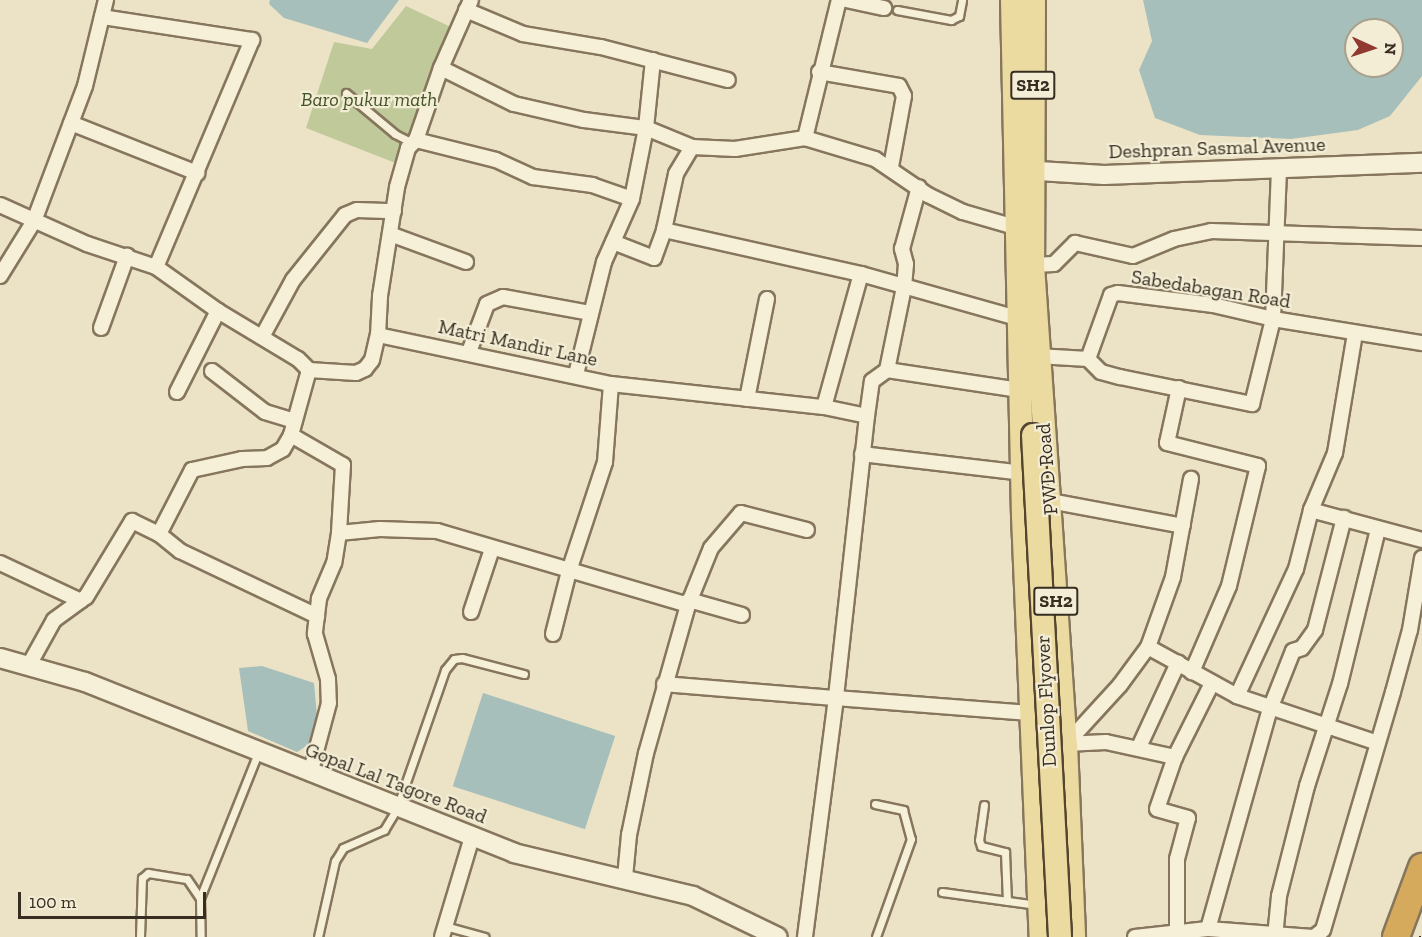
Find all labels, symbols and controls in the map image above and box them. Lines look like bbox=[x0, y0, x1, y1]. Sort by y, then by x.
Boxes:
north arrow bbox=[1344, 18, 1404, 78]
text: N bbox=[1381, 42, 1400, 55]
road number: SH2 bbox=[1009, 70, 1057, 100]
park label: Baro pukur math bbox=[301, 87, 437, 111]
street label: Deshpran Sasmal Avenue bbox=[1108, 132, 1326, 164]
street label: Sabedabagan Road bbox=[1130, 265, 1292, 313]
street label: Matri Mandir Lane bbox=[436, 314, 600, 372]
street label: PWD Road bbox=[1031, 422, 1063, 516]
road number: SH2 bbox=[1032, 586, 1080, 616]
street label: Dunlop Flyover bbox=[1031, 635, 1061, 767]
street label: Gopal Lal Tagore Road bbox=[302, 737, 490, 829]
scale bar bbox=[21, 880, 208, 918]
text: 100 m bbox=[29, 891, 76, 913]

